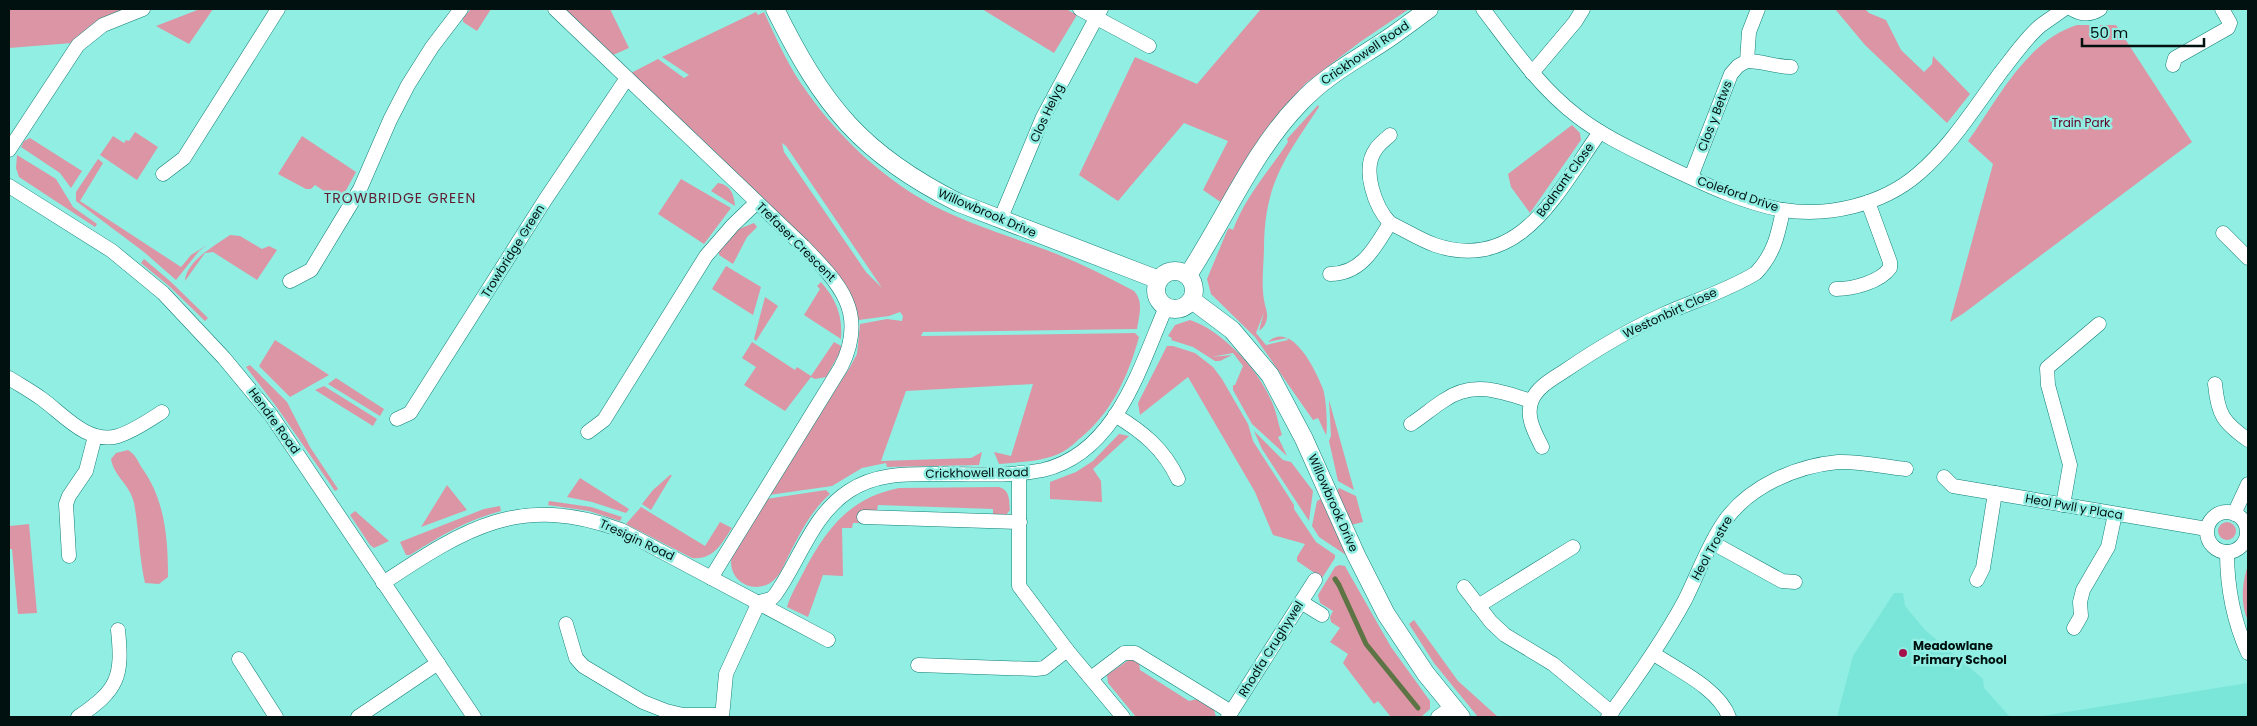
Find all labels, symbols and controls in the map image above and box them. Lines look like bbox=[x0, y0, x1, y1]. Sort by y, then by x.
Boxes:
scale bar bbox=[2082, 15, 2204, 47]
street label: Crickhowell Road bbox=[1317, 17, 1412, 88]
text: 50 m bbox=[2090, 22, 2128, 43]
street label: Clos y Betws bbox=[1693, 78, 1736, 154]
street label: Clos Helyg bbox=[1026, 81, 1068, 145]
park label: Train Park bbox=[2052, 114, 2111, 131]
street label: Bodnant Close bbox=[1532, 139, 1597, 220]
street label: Coleford Drive bbox=[1695, 172, 1781, 215]
street label: Willowbrook Drive bbox=[935, 184, 1039, 241]
district label: TROWBRIDGE GREEN bbox=[324, 188, 476, 208]
street label: Trefaser Crescent bbox=[753, 198, 840, 285]
street label: Trowbridge Green bbox=[477, 201, 548, 301]
street label: Westonbirt Close bbox=[1620, 283, 1720, 342]
street label: Hendre Road bbox=[245, 384, 304, 457]
street label: Willowbrook Drive bbox=[1304, 451, 1363, 554]
street label: Crickhowell Road bbox=[925, 463, 1029, 482]
street label: Heol Pwll y Placa bbox=[2024, 490, 2124, 523]
street label: Heol Trostre bbox=[1687, 513, 1736, 583]
street label: Tresigin Road bbox=[597, 515, 677, 564]
street label: Rhodfa Crughywel bbox=[1234, 597, 1307, 700]
place label: Meadowlane Primary School bbox=[1913, 637, 2007, 668]
marker: Meadowlane Primary School bbox=[1897, 647, 1909, 659]

